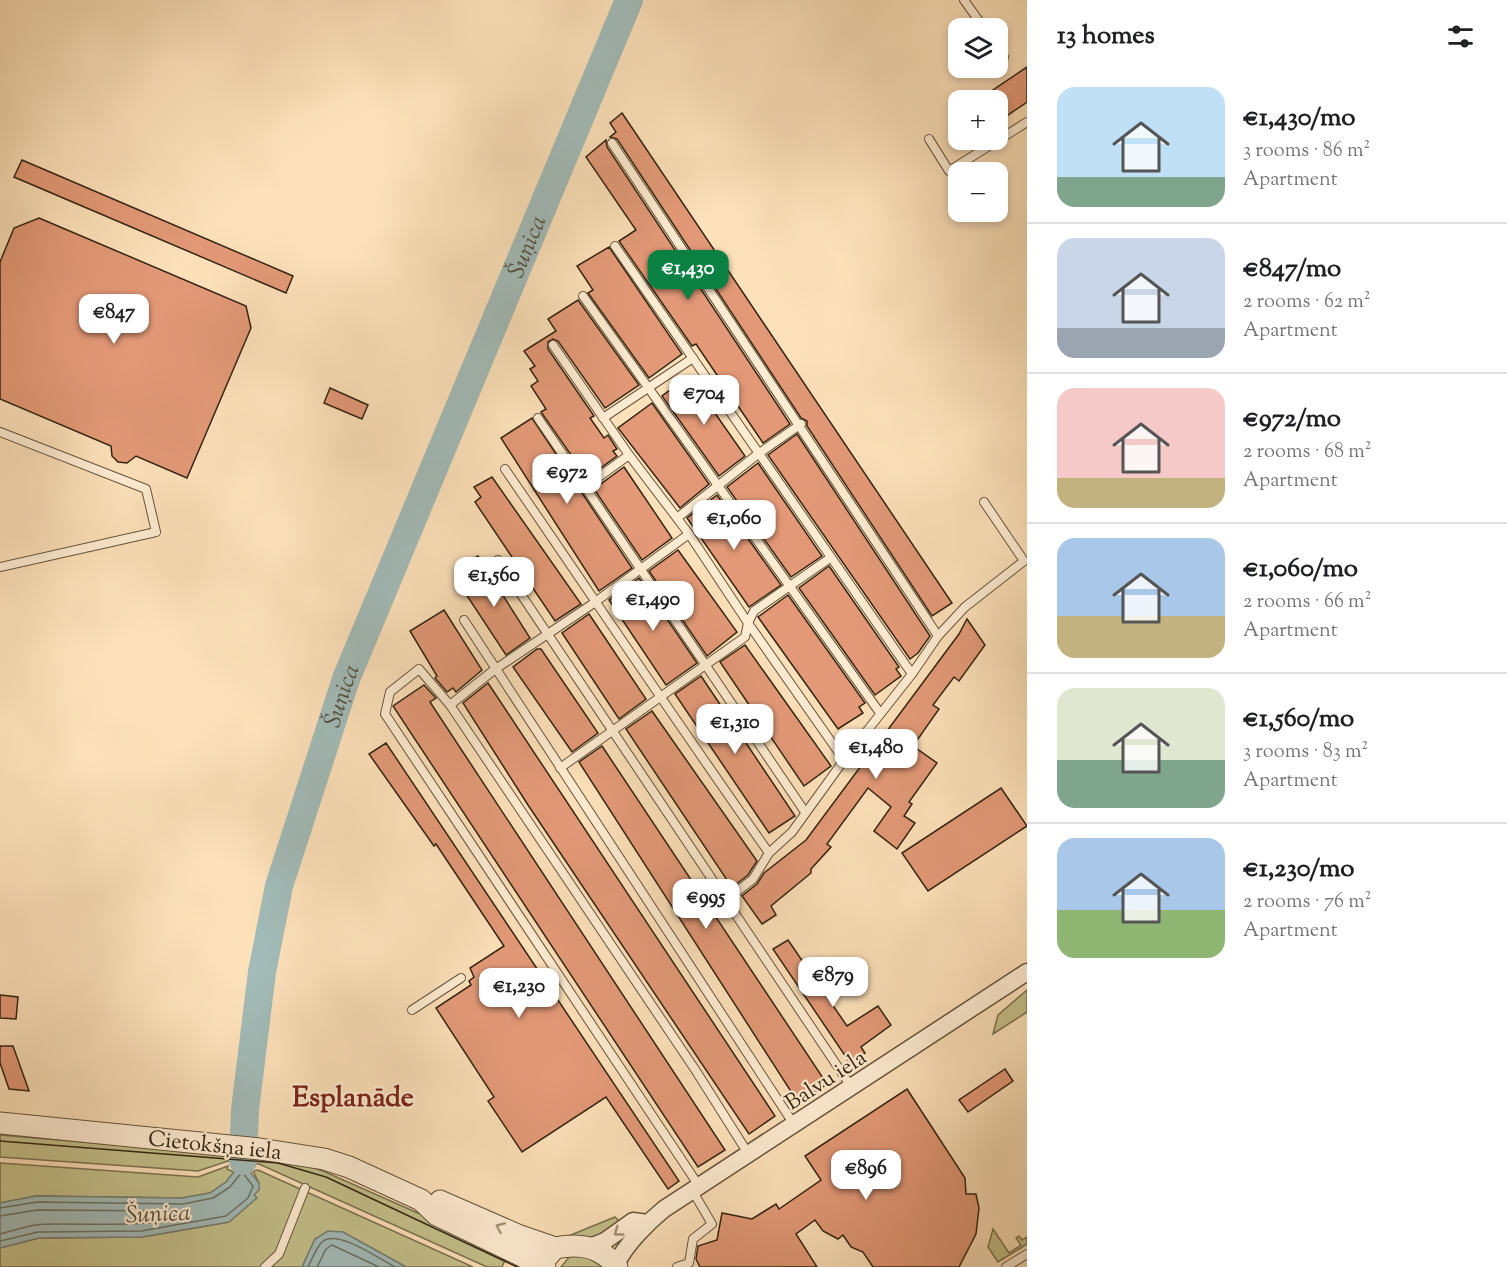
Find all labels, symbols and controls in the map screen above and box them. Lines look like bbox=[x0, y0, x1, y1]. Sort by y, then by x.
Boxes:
map controls bbox=[948, 18, 1008, 222]
button: layers bbox=[948, 18, 1008, 78]
text: 13 homes bbox=[1057, 18, 1155, 55]
icon: filters bbox=[1444, 20, 1477, 53]
button: + bbox=[948, 90, 1008, 150]
text: €1,430/mo bbox=[1243, 100, 1355, 137]
icon: home bbox=[1105, 111, 1177, 183]
text: 3 rooms · 86 m² bbox=[1243, 137, 1370, 166]
button: − bbox=[948, 162, 1008, 222]
text: Apartment bbox=[1243, 166, 1338, 195]
water label: Šuņica bbox=[499, 211, 556, 284]
pin: €1,430 bbox=[639, 250, 737, 301]
text: €847/mo bbox=[1243, 251, 1341, 288]
text: €1,430 bbox=[662, 255, 714, 284]
icon: home bbox=[1105, 262, 1177, 334]
text: 2 rooms · 62 m² bbox=[1243, 288, 1371, 317]
pin: €847 bbox=[78, 294, 150, 345]
text: €847 bbox=[93, 299, 135, 328]
text: Apartment bbox=[1243, 317, 1338, 346]
pin: €704 bbox=[668, 375, 740, 426]
text: €704 bbox=[683, 380, 725, 409]
text: €972/mo bbox=[1243, 401, 1341, 438]
icon: home bbox=[1105, 412, 1177, 484]
text: 2 rooms · 68 m² bbox=[1243, 438, 1371, 467]
pin: €972 bbox=[531, 454, 603, 505]
text: €972 bbox=[546, 459, 588, 488]
text: Apartment bbox=[1243, 467, 1338, 496]
pin: €1,060 bbox=[685, 500, 783, 551]
text: €1,060 bbox=[707, 505, 761, 534]
text: €1,060/mo bbox=[1243, 551, 1358, 588]
pin: €1,560 bbox=[445, 557, 543, 608]
text: €1,560 bbox=[468, 562, 520, 591]
icon: home bbox=[1105, 562, 1177, 634]
pin: €1,490 bbox=[604, 581, 702, 632]
text: €1,490 bbox=[626, 586, 680, 615]
text: 2 rooms · 66 m² bbox=[1243, 588, 1371, 617]
text: Apartment bbox=[1243, 617, 1338, 646]
water label: Šuņica bbox=[315, 659, 369, 732]
text: €1,560/mo bbox=[1243, 701, 1354, 738]
pin: €1,310 bbox=[686, 704, 784, 755]
text: €1,310 bbox=[710, 709, 760, 738]
icon: home bbox=[1105, 712, 1177, 784]
pin: €1,480 bbox=[827, 729, 925, 780]
text: €1,480 bbox=[849, 734, 903, 763]
text: 3 rooms · 83 m² bbox=[1243, 738, 1368, 767]
text: Apartment bbox=[1243, 767, 1338, 796]
text: €1,230/mo bbox=[1243, 851, 1354, 888]
icon: home bbox=[1105, 862, 1177, 934]
pin: €995 bbox=[670, 879, 742, 930]
text: €995 bbox=[687, 884, 725, 913]
text: 2 rooms · 76 m² bbox=[1243, 888, 1371, 917]
text: Apartment bbox=[1243, 917, 1338, 946]
pin: €879 bbox=[797, 957, 869, 1008]
text: €879 bbox=[812, 962, 854, 991]
pin: €1,230 bbox=[470, 968, 568, 1019]
text: €1,230 bbox=[493, 973, 545, 1002]
street label: Balvu iela bbox=[780, 1043, 874, 1120]
district label: Esplanāde bbox=[292, 1079, 414, 1119]
street label: Cietokšņa iela bbox=[146, 1124, 283, 1170]
pin: €896 bbox=[830, 1150, 902, 1201]
text: €896 bbox=[845, 1155, 887, 1184]
water label: Šuņica bbox=[125, 1196, 191, 1233]
one-way arrow bbox=[495, 1223, 506, 1235]
one-way arrow bbox=[614, 1225, 625, 1236]

